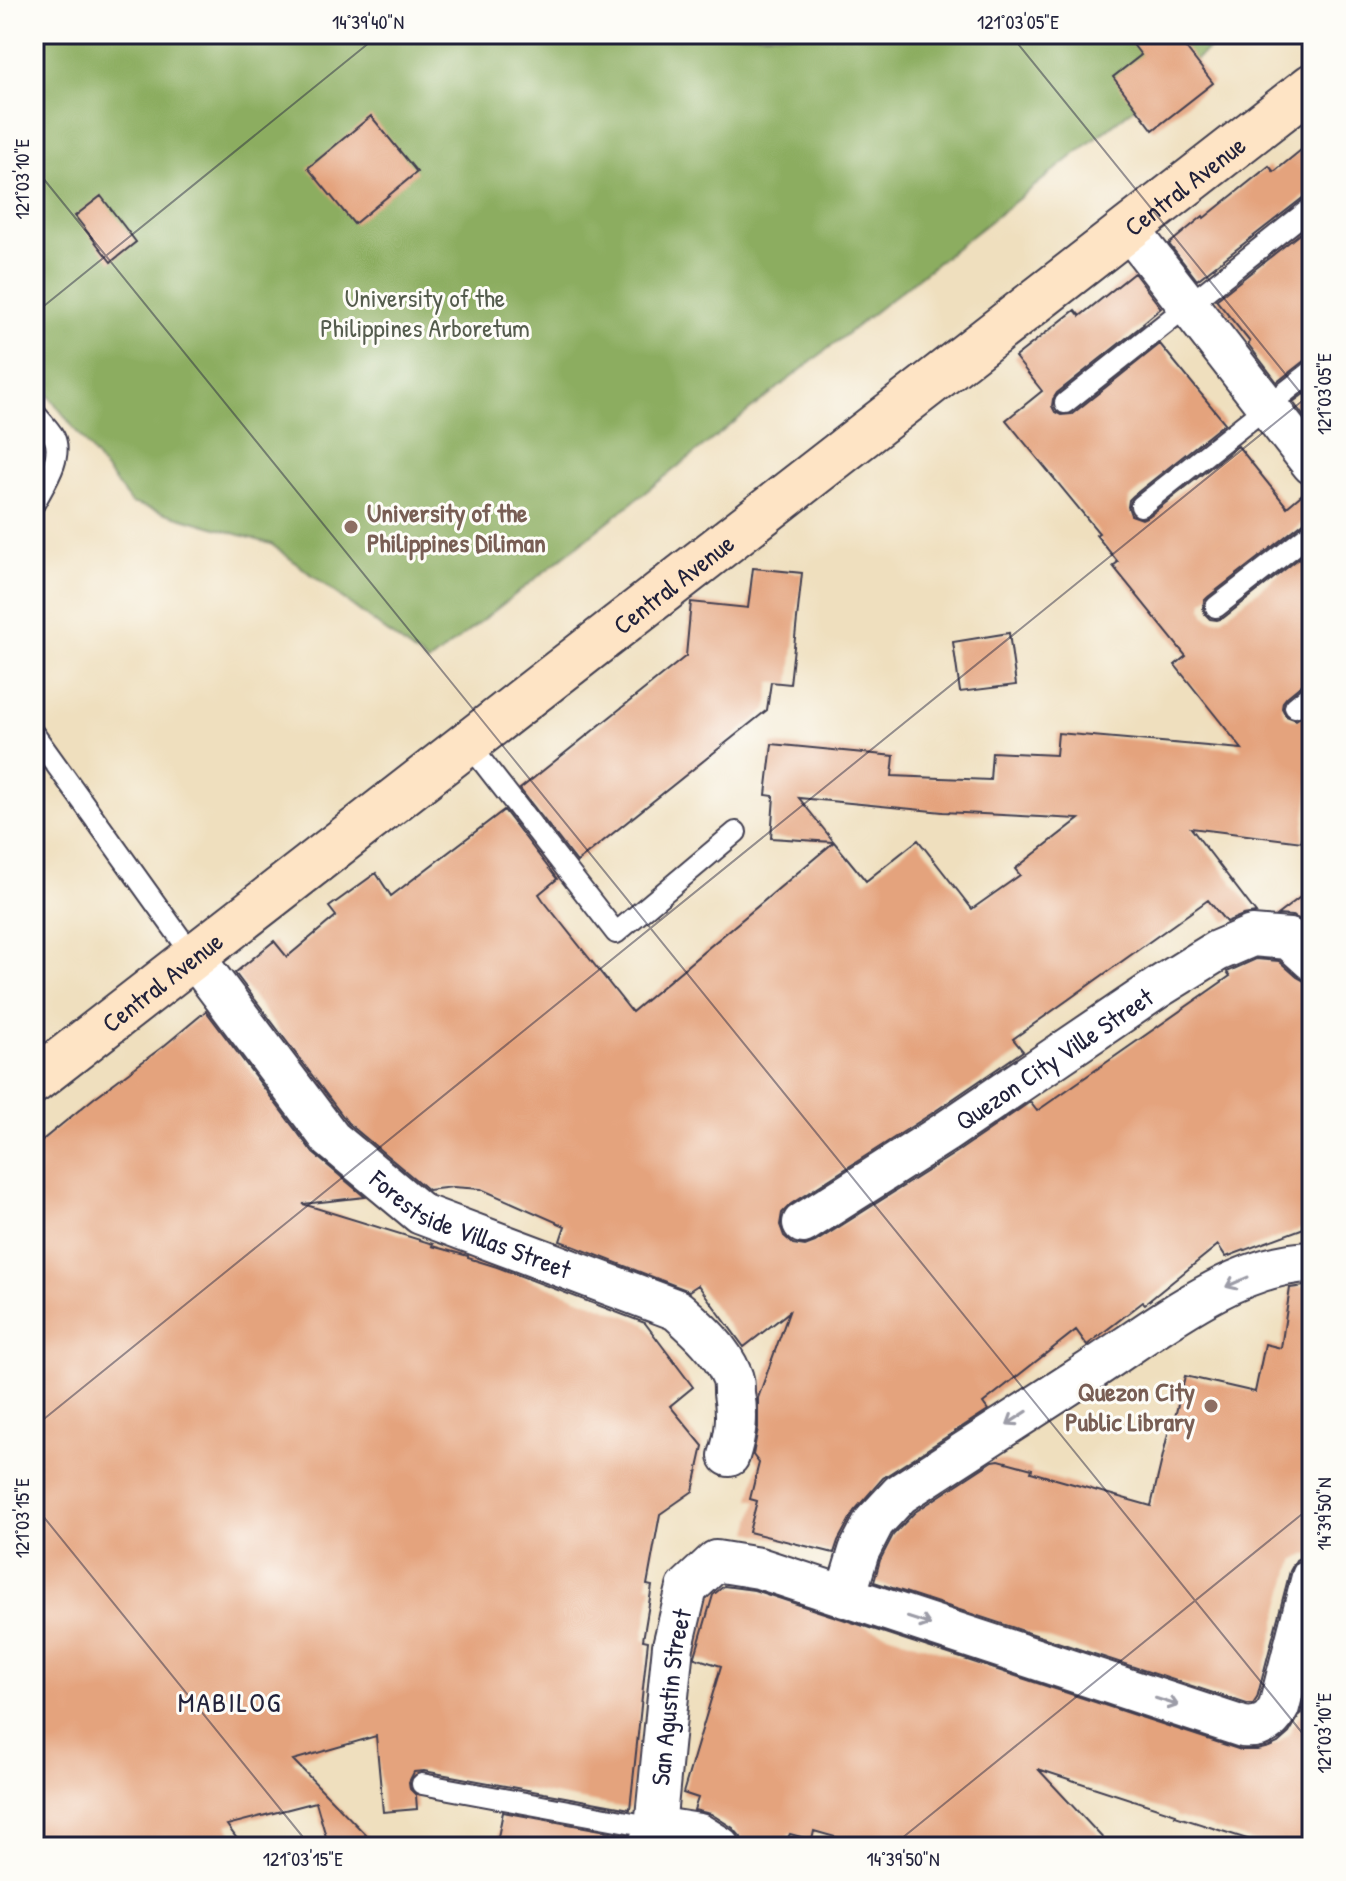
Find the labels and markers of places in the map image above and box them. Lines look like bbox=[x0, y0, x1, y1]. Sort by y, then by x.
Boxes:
place label: University of the Philippines Diliman bbox=[367, 495, 546, 561]
marker: University of the Philippines Diliman bbox=[342, 518, 360, 536]
place label: Quezon City Public Library bbox=[1065, 1374, 1195, 1440]
marker: Quezon City Public Library bbox=[1202, 1397, 1220, 1415]

